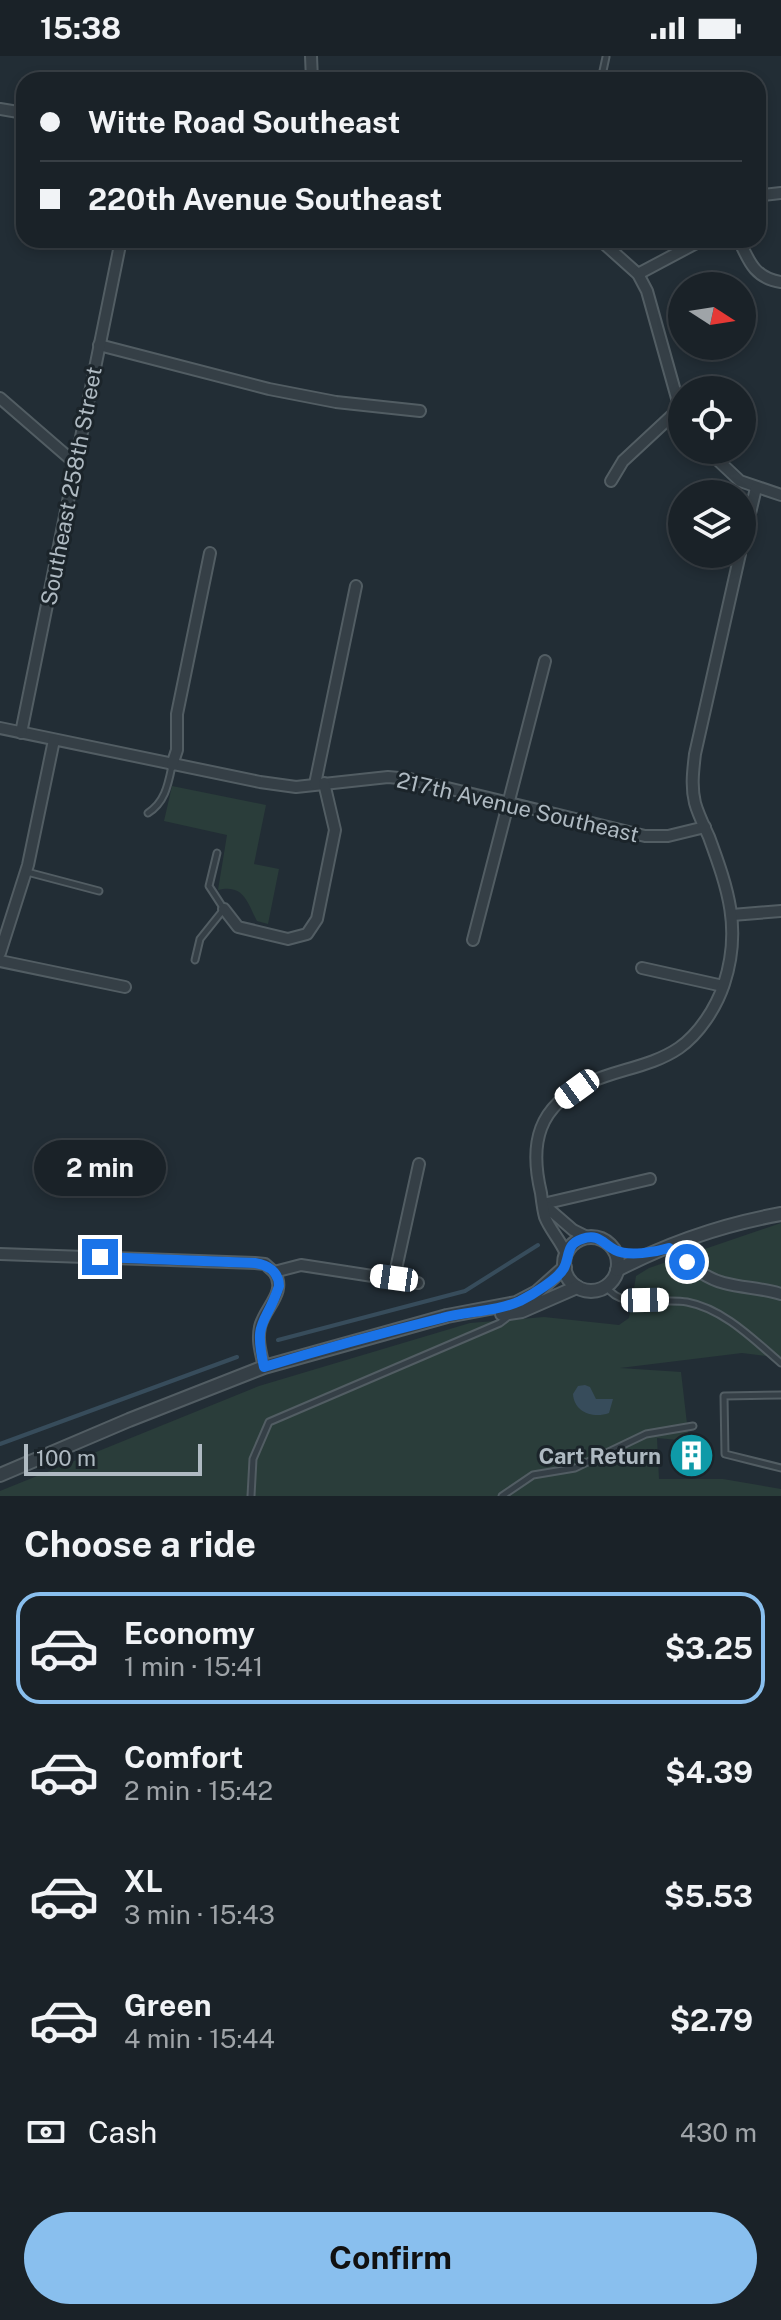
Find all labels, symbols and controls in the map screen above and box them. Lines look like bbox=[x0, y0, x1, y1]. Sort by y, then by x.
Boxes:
text: 15:38 bbox=[40, 10, 121, 46]
text: Witte Road Southeast bbox=[88, 104, 400, 140]
text: 220th Avenue Southeast bbox=[88, 181, 442, 217]
north arrow bbox=[668, 272, 756, 360]
map controls bbox=[668, 272, 756, 568]
street label: Southeast 258th Street bbox=[35, 364, 107, 608]
button: locate bbox=[668, 376, 756, 464]
button: layers bbox=[668, 480, 756, 568]
street label: 217th Avenue Southeast bbox=[394, 766, 642, 848]
car bbox=[551, 1065, 603, 1113]
callout: 2 min bbox=[34, 1141, 166, 1197]
text: 2 min bbox=[66, 1152, 134, 1183]
route end bbox=[82, 1239, 118, 1275]
route start bbox=[669, 1244, 705, 1280]
car bbox=[369, 1263, 419, 1293]
car bbox=[621, 1288, 669, 1312]
building icon: Cart Return bbox=[668, 1432, 716, 1480]
scale bar bbox=[24, 1440, 202, 1476]
place label: Cart Return bbox=[538, 1443, 661, 1469]
text: 100 m bbox=[36, 1445, 96, 1471]
text: Choose a ride bbox=[24, 1523, 256, 1565]
icon: car bbox=[28, 1612, 100, 1684]
text: Economy bbox=[124, 1615, 255, 1651]
text: $3.25 bbox=[665, 1630, 753, 1666]
text: 1 min · 15:41 bbox=[124, 1651, 263, 1682]
icon: car bbox=[28, 1736, 100, 1808]
text: Comfort bbox=[124, 1739, 243, 1775]
text: $4.39 bbox=[665, 1754, 753, 1790]
text: 2 min · 15:42 bbox=[124, 1775, 273, 1806]
icon: car bbox=[28, 1860, 100, 1932]
text: XL bbox=[124, 1863, 163, 1899]
text: $5.53 bbox=[664, 1878, 753, 1914]
text: 3 min · 15:43 bbox=[124, 1899, 275, 1930]
icon: car bbox=[28, 1984, 100, 2056]
text: Green bbox=[124, 1987, 211, 2023]
text: $2.79 bbox=[670, 2002, 753, 2038]
text: 4 min · 15:44 bbox=[124, 2023, 275, 2054]
icon: cash bbox=[24, 2110, 68, 2154]
text: Cash bbox=[88, 2114, 157, 2150]
text: 430 m bbox=[680, 2117, 757, 2148]
button: Confirm bbox=[24, 2212, 757, 2304]

